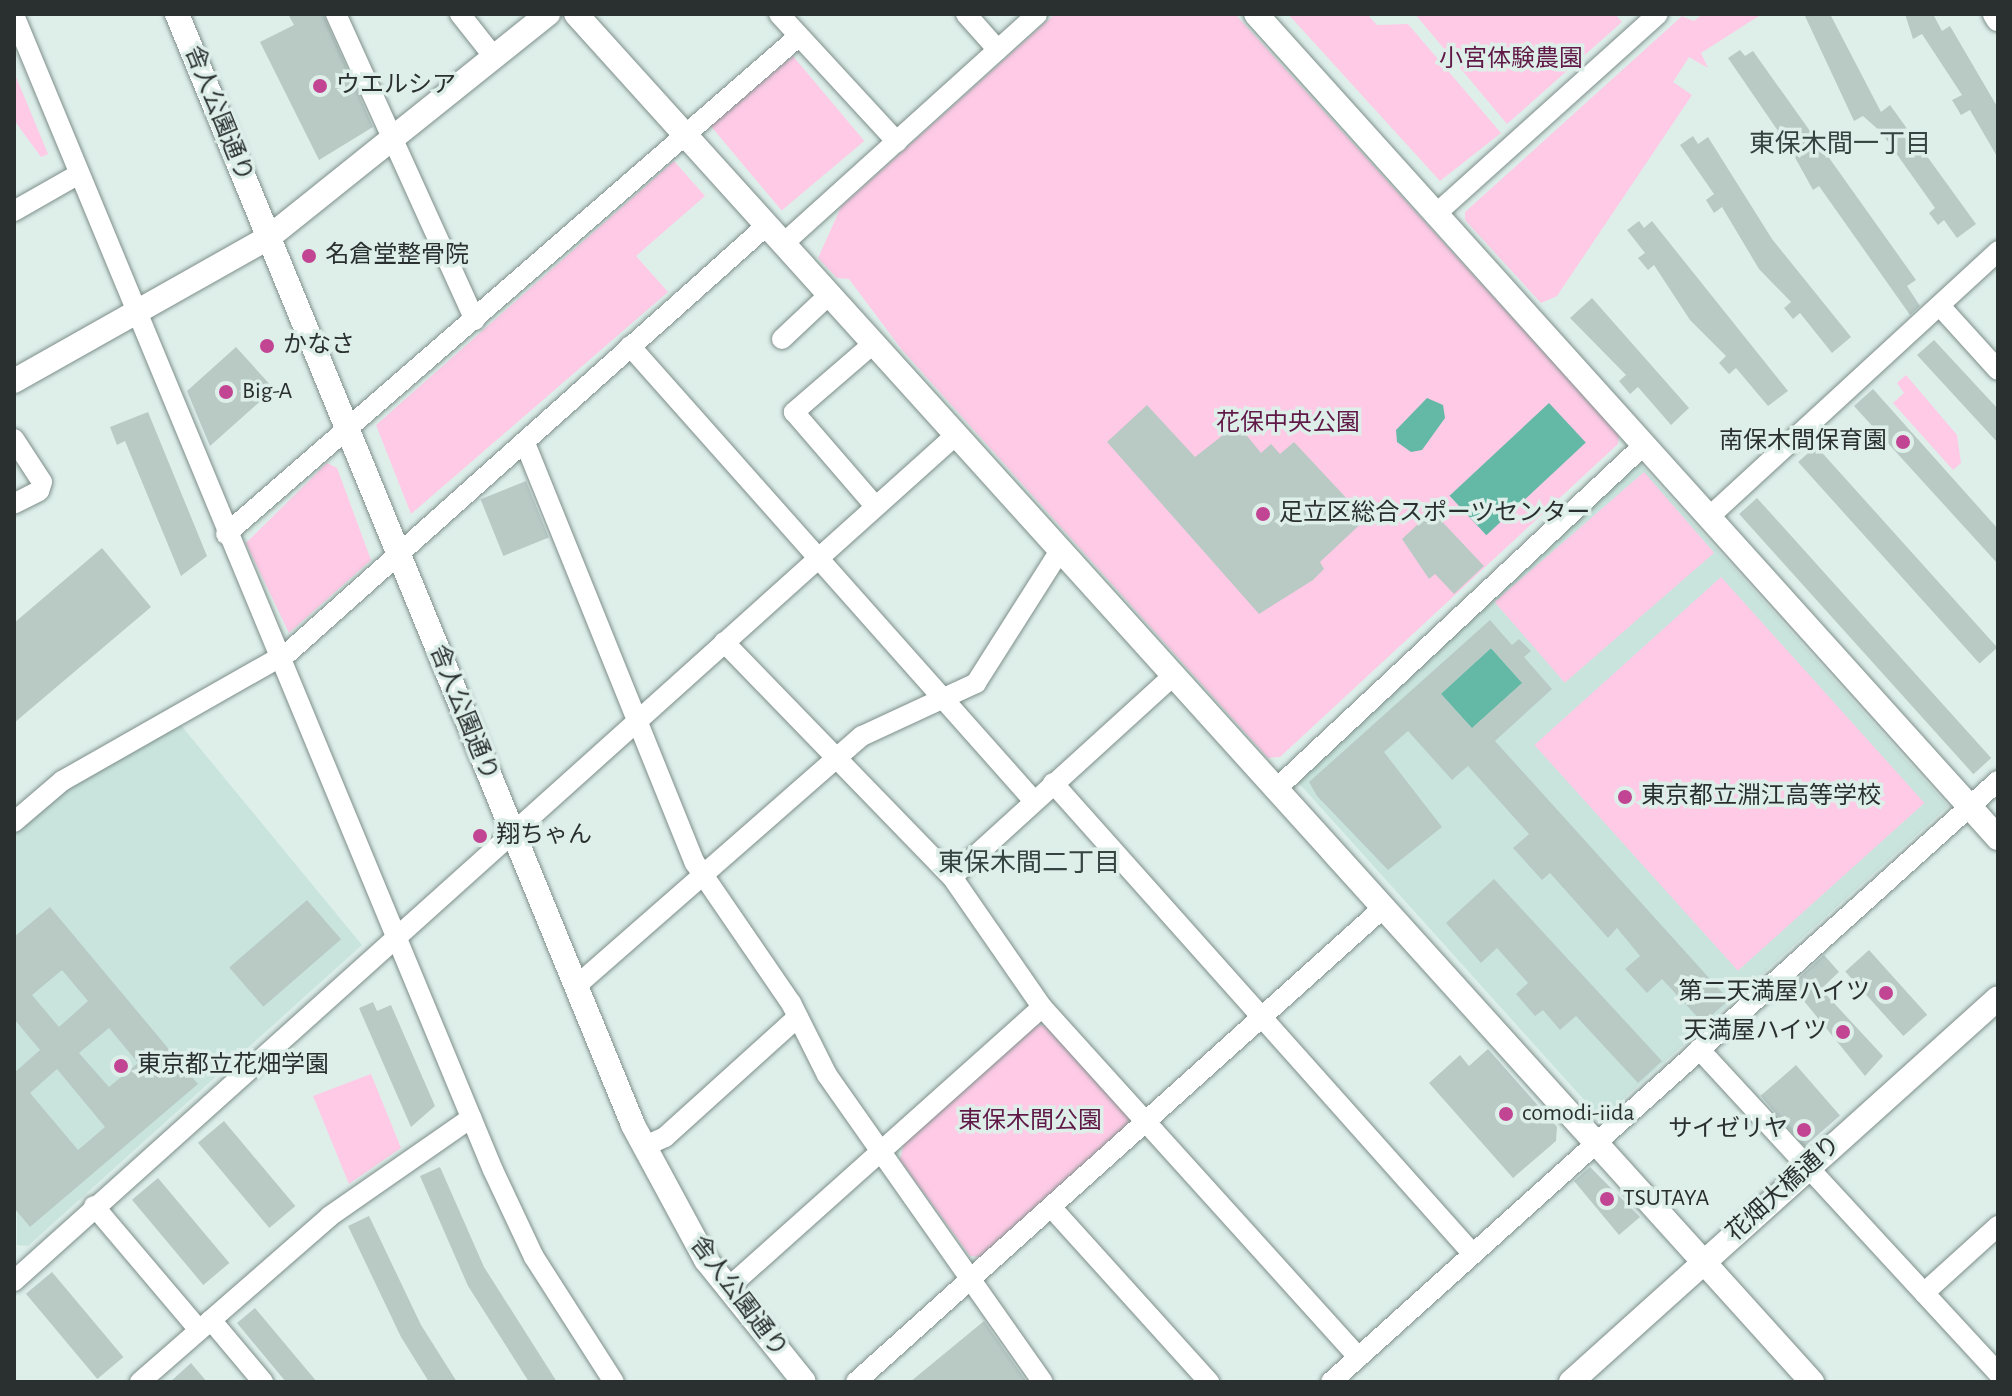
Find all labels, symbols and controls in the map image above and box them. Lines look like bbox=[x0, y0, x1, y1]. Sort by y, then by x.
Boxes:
street label: 舎人公園通り bbox=[178, 42, 258, 186]
park label: 小宮体験農園 bbox=[1439, 46, 1583, 74]
place label: ウエルシア bbox=[336, 72, 456, 100]
marker: ウエルシア bbox=[311, 77, 329, 95]
district label: 東保木間一丁目 bbox=[1749, 129, 1931, 161]
place label: 名倉堂整骨院 bbox=[325, 242, 469, 270]
marker: 名倉堂整骨院 bbox=[300, 247, 318, 265]
place label: かなさ bbox=[283, 332, 355, 360]
marker: かなさ bbox=[258, 337, 276, 355]
place label: Big-A bbox=[242, 378, 292, 406]
marker: Big-A bbox=[217, 383, 235, 401]
park label: 花保中央公園 bbox=[1216, 410, 1360, 438]
place label: 南保木間保育園 bbox=[1719, 428, 1887, 456]
marker: 南保木間保育園 bbox=[1894, 433, 1912, 451]
place label: 足立区総合スポーツセンター bbox=[1279, 500, 1591, 528]
marker: 足立区総合スポーツセンター bbox=[1254, 505, 1272, 523]
street label: 舎人公園通り bbox=[423, 641, 503, 785]
place label: 東京都立淵江高等学校 bbox=[1641, 783, 1881, 811]
marker: 東京都立淵江高等学校 bbox=[1616, 788, 1634, 806]
place label: 翔ちゃん bbox=[496, 822, 592, 850]
marker: 翔ちゃん bbox=[471, 827, 489, 845]
district label: 東保木間二丁目 bbox=[938, 848, 1120, 880]
place label: 第二天満屋ハイツ bbox=[1678, 979, 1870, 1007]
marker: 第二天満屋ハイツ bbox=[1877, 984, 1895, 1002]
place label: 天満屋ハイツ bbox=[1683, 1018, 1827, 1046]
marker: 天満屋ハイツ bbox=[1834, 1023, 1852, 1041]
place label: 東京都立花畑学園 bbox=[137, 1052, 329, 1080]
marker: 東京都立花畑学園 bbox=[112, 1057, 130, 1075]
place label: comodi-iida bbox=[1522, 1100, 1635, 1128]
marker: comodi-iida bbox=[1497, 1105, 1515, 1123]
park label: 東保木間公園 bbox=[958, 1108, 1102, 1136]
place label: サイゼリヤ bbox=[1668, 1116, 1788, 1144]
marker: サイゼリヤ bbox=[1795, 1121, 1813, 1139]
street label: 花畑大橋通り bbox=[1721, 1130, 1847, 1248]
place label: TSUTAYA bbox=[1623, 1185, 1709, 1213]
marker: TSUTAYA bbox=[1598, 1190, 1616, 1208]
street label: 舎人公園通り bbox=[683, 1231, 793, 1363]

